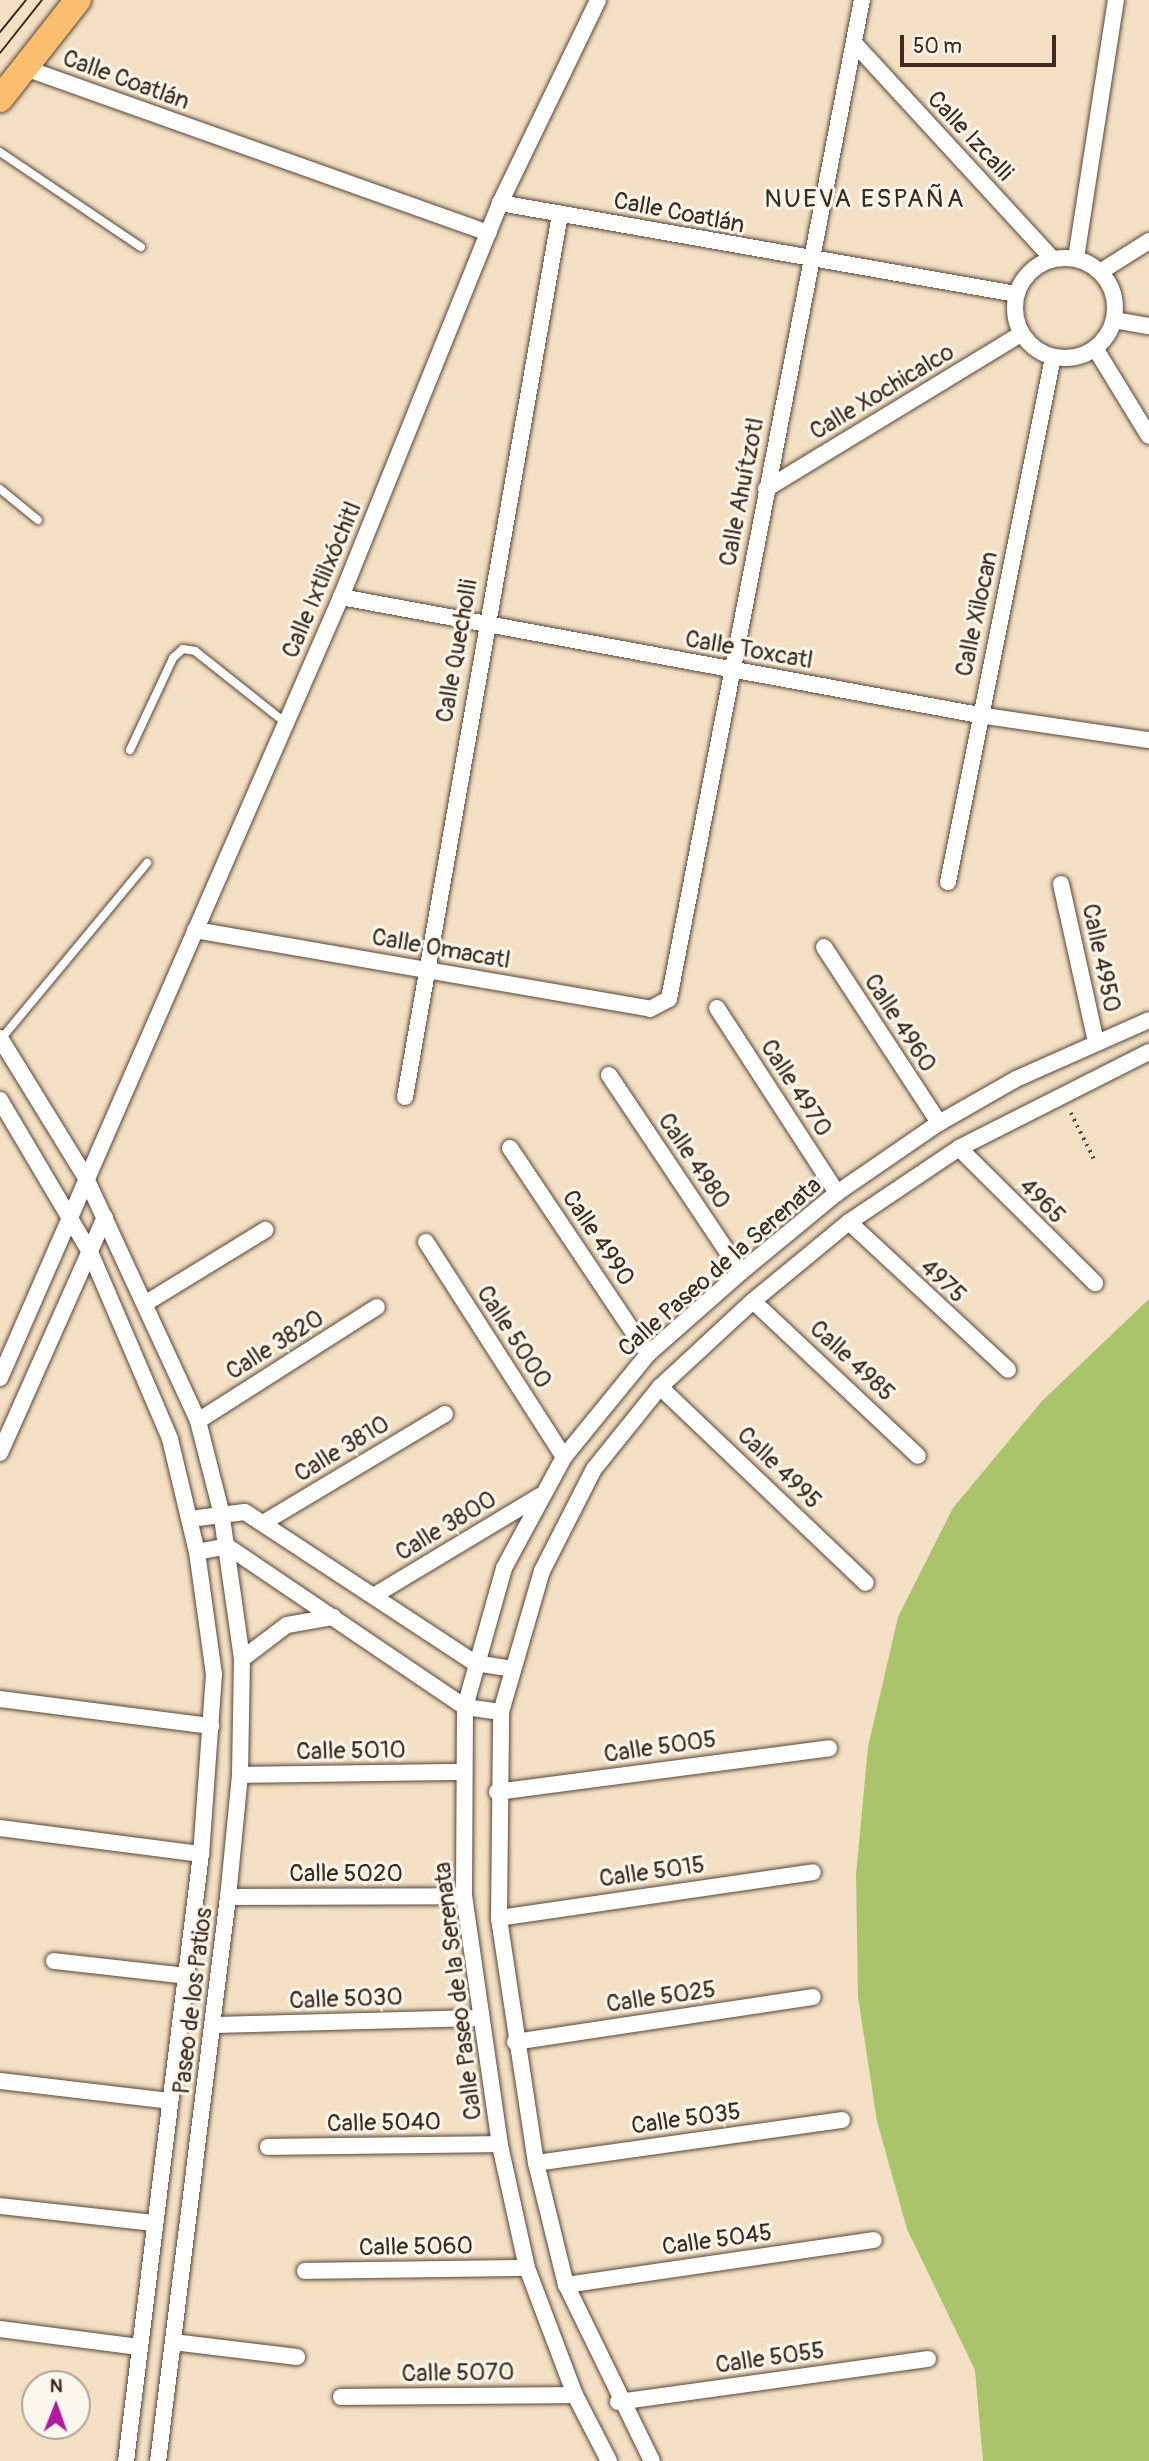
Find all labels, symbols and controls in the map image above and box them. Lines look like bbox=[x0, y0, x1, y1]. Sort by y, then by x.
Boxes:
scale bar bbox=[904, 21, 1060, 65]
text: 50 m bbox=[913, 33, 962, 60]
street label: Calle Coatlán bbox=[59, 44, 193, 116]
street label: Calle Izcalli bbox=[921, 85, 1019, 187]
district label: NUEVA ESPAÑA bbox=[766, 184, 964, 216]
street label: Calle Coatlán bbox=[611, 186, 747, 240]
street label: Calle Xochicalco bbox=[805, 338, 959, 446]
street label: Calle Ahuítzotl bbox=[714, 415, 770, 569]
street label: Calle Ixtlilxóchitl bbox=[276, 497, 368, 663]
street label: Calle Xilocan bbox=[950, 549, 1004, 679]
street label: Calle Quecholli bbox=[430, 577, 484, 725]
street label: Calle Toxcatl bbox=[683, 625, 815, 675]
street label: Calle 4950 bbox=[1075, 901, 1127, 1015]
street label: Calle Omacatl bbox=[369, 923, 513, 975]
street label: Calle 4960 bbox=[858, 969, 942, 1077]
street label: Calle 4970 bbox=[754, 1034, 838, 1142]
street label: Calle 4980 bbox=[652, 1108, 736, 1214]
street label: Calle Paseo de la Serenata bbox=[613, 1171, 827, 1363]
street label: 4965 bbox=[1013, 1172, 1071, 1230]
street label: Calle 4990 bbox=[555, 1185, 641, 1291]
street label: 4975 bbox=[914, 1253, 972, 1309]
street label: Calle 5000 bbox=[470, 1280, 558, 1394]
street label: Calle 3820 bbox=[221, 1304, 329, 1386]
street label: Calle 4985 bbox=[803, 1314, 901, 1408]
street label: Calle 3810 bbox=[289, 1409, 395, 1489]
street label: Calle 4995 bbox=[731, 1421, 827, 1515]
street label: Calle 3800 bbox=[390, 1485, 502, 1567]
street label: Calle 5005 bbox=[602, 1725, 718, 1769]
street label: Calle 5010 bbox=[296, 1736, 406, 1766]
street label: Calle 5015 bbox=[597, 1850, 707, 1894]
street label: Calle 5020 bbox=[289, 1860, 403, 1888]
street label: Calle Paseo de la Serenata bbox=[428, 1860, 488, 2122]
street label: Paseo de los Patios bbox=[167, 1906, 219, 2096]
street label: Calle 5025 bbox=[604, 1975, 718, 2019]
street label: Calle 5030 bbox=[289, 1983, 403, 2015]
street label: Calle 5035 bbox=[629, 2097, 743, 2141]
street label: Calle 5040 bbox=[327, 2108, 441, 2138]
street label: Calle 5045 bbox=[660, 2218, 774, 2262]
street label: Calle 5060 bbox=[359, 2232, 473, 2262]
street label: Calle 5055 bbox=[714, 2336, 826, 2380]
street label: Calle 5070 bbox=[401, 2358, 515, 2388]
north arrow bbox=[21, 2370, 91, 2440]
text: N bbox=[50, 2374, 63, 2398]

